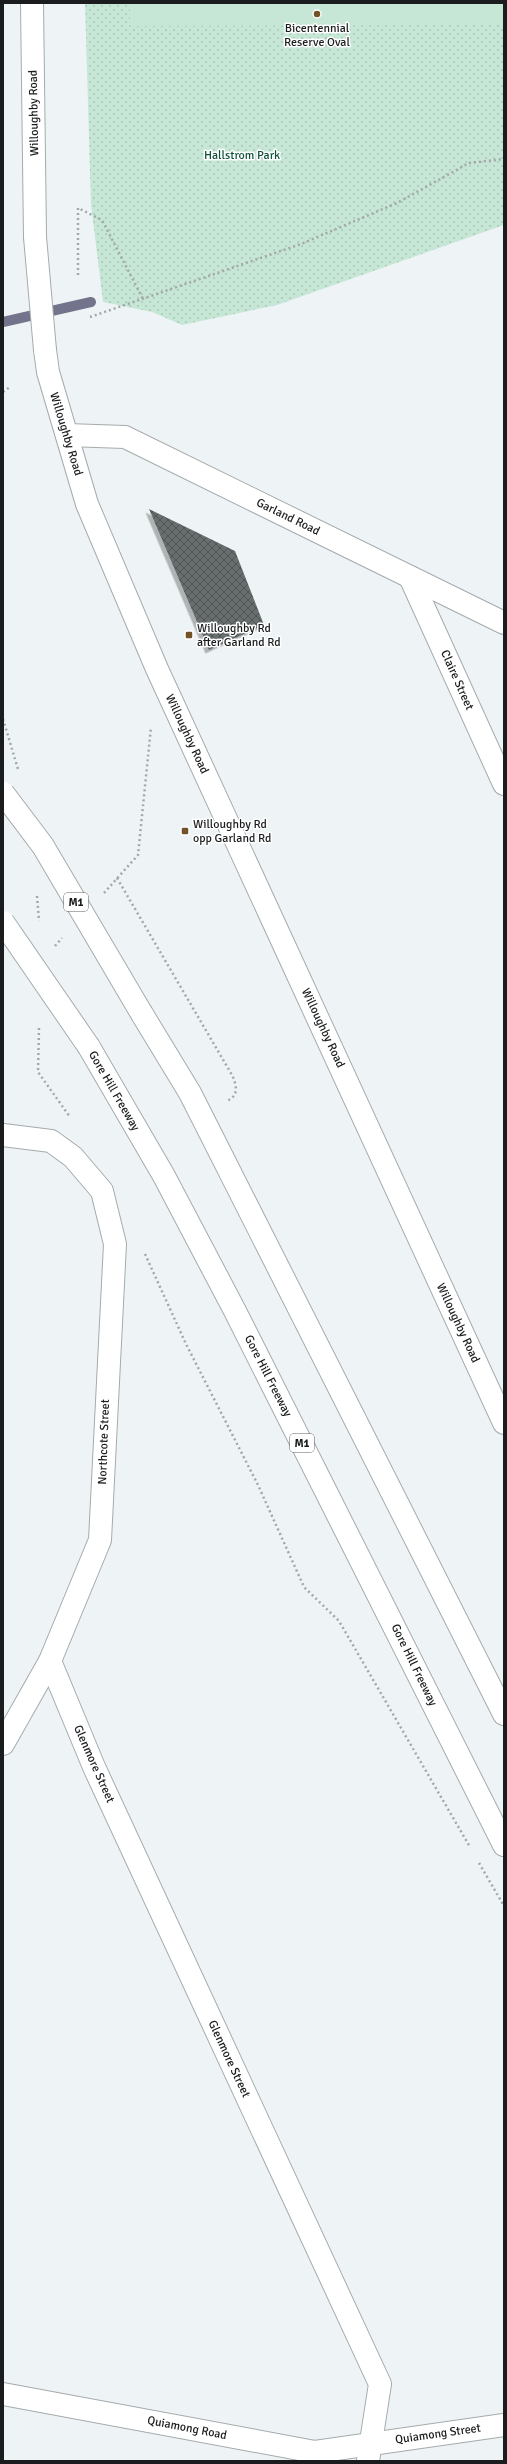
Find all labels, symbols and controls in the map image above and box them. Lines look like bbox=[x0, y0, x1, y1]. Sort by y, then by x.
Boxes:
marker: Bicentennial Reserve Oval bbox=[312, 9, 322, 19]
place label: Bicentennial Reserve Oval bbox=[284, 21, 350, 50]
street label: Willoughby Road bbox=[26, 70, 42, 156]
park label: Hallstrom Park bbox=[204, 148, 280, 163]
street label: Willoughby Road bbox=[46, 391, 86, 477]
street label: Garland Road bbox=[254, 495, 322, 539]
place label: Willoughby Rd after Garland Rd bbox=[197, 621, 281, 650]
marker: Willoughby Rd after Garland Rd bbox=[184, 630, 194, 640]
street label: Claire Street bbox=[437, 648, 477, 712]
street label: Willoughby Road bbox=[162, 692, 212, 776]
place label: Willoughby Rd opp Garland Rd bbox=[193, 817, 271, 846]
marker: Willoughby Rd opp Garland Rd bbox=[180, 826, 190, 836]
road number: M1 bbox=[64, 893, 88, 911]
street label: Willoughby Road bbox=[298, 986, 348, 1070]
street label: Gore Hill Freeway bbox=[85, 1048, 143, 1134]
street label: Willoughby Road bbox=[433, 1281, 483, 1365]
street label: Gore Hill Freeway bbox=[241, 1333, 295, 1420]
street label: Northcote Street bbox=[95, 1399, 113, 1485]
road number: M1 bbox=[290, 1434, 314, 1452]
street label: Gore Hill Freeway bbox=[388, 1621, 441, 1709]
street label: Glenmore Street bbox=[70, 1723, 118, 1805]
street label: Glenmore Street bbox=[205, 2018, 253, 2100]
street label: Quiamong Road bbox=[146, 2413, 228, 2443]
street label: Quiamong Street bbox=[394, 2421, 482, 2447]

